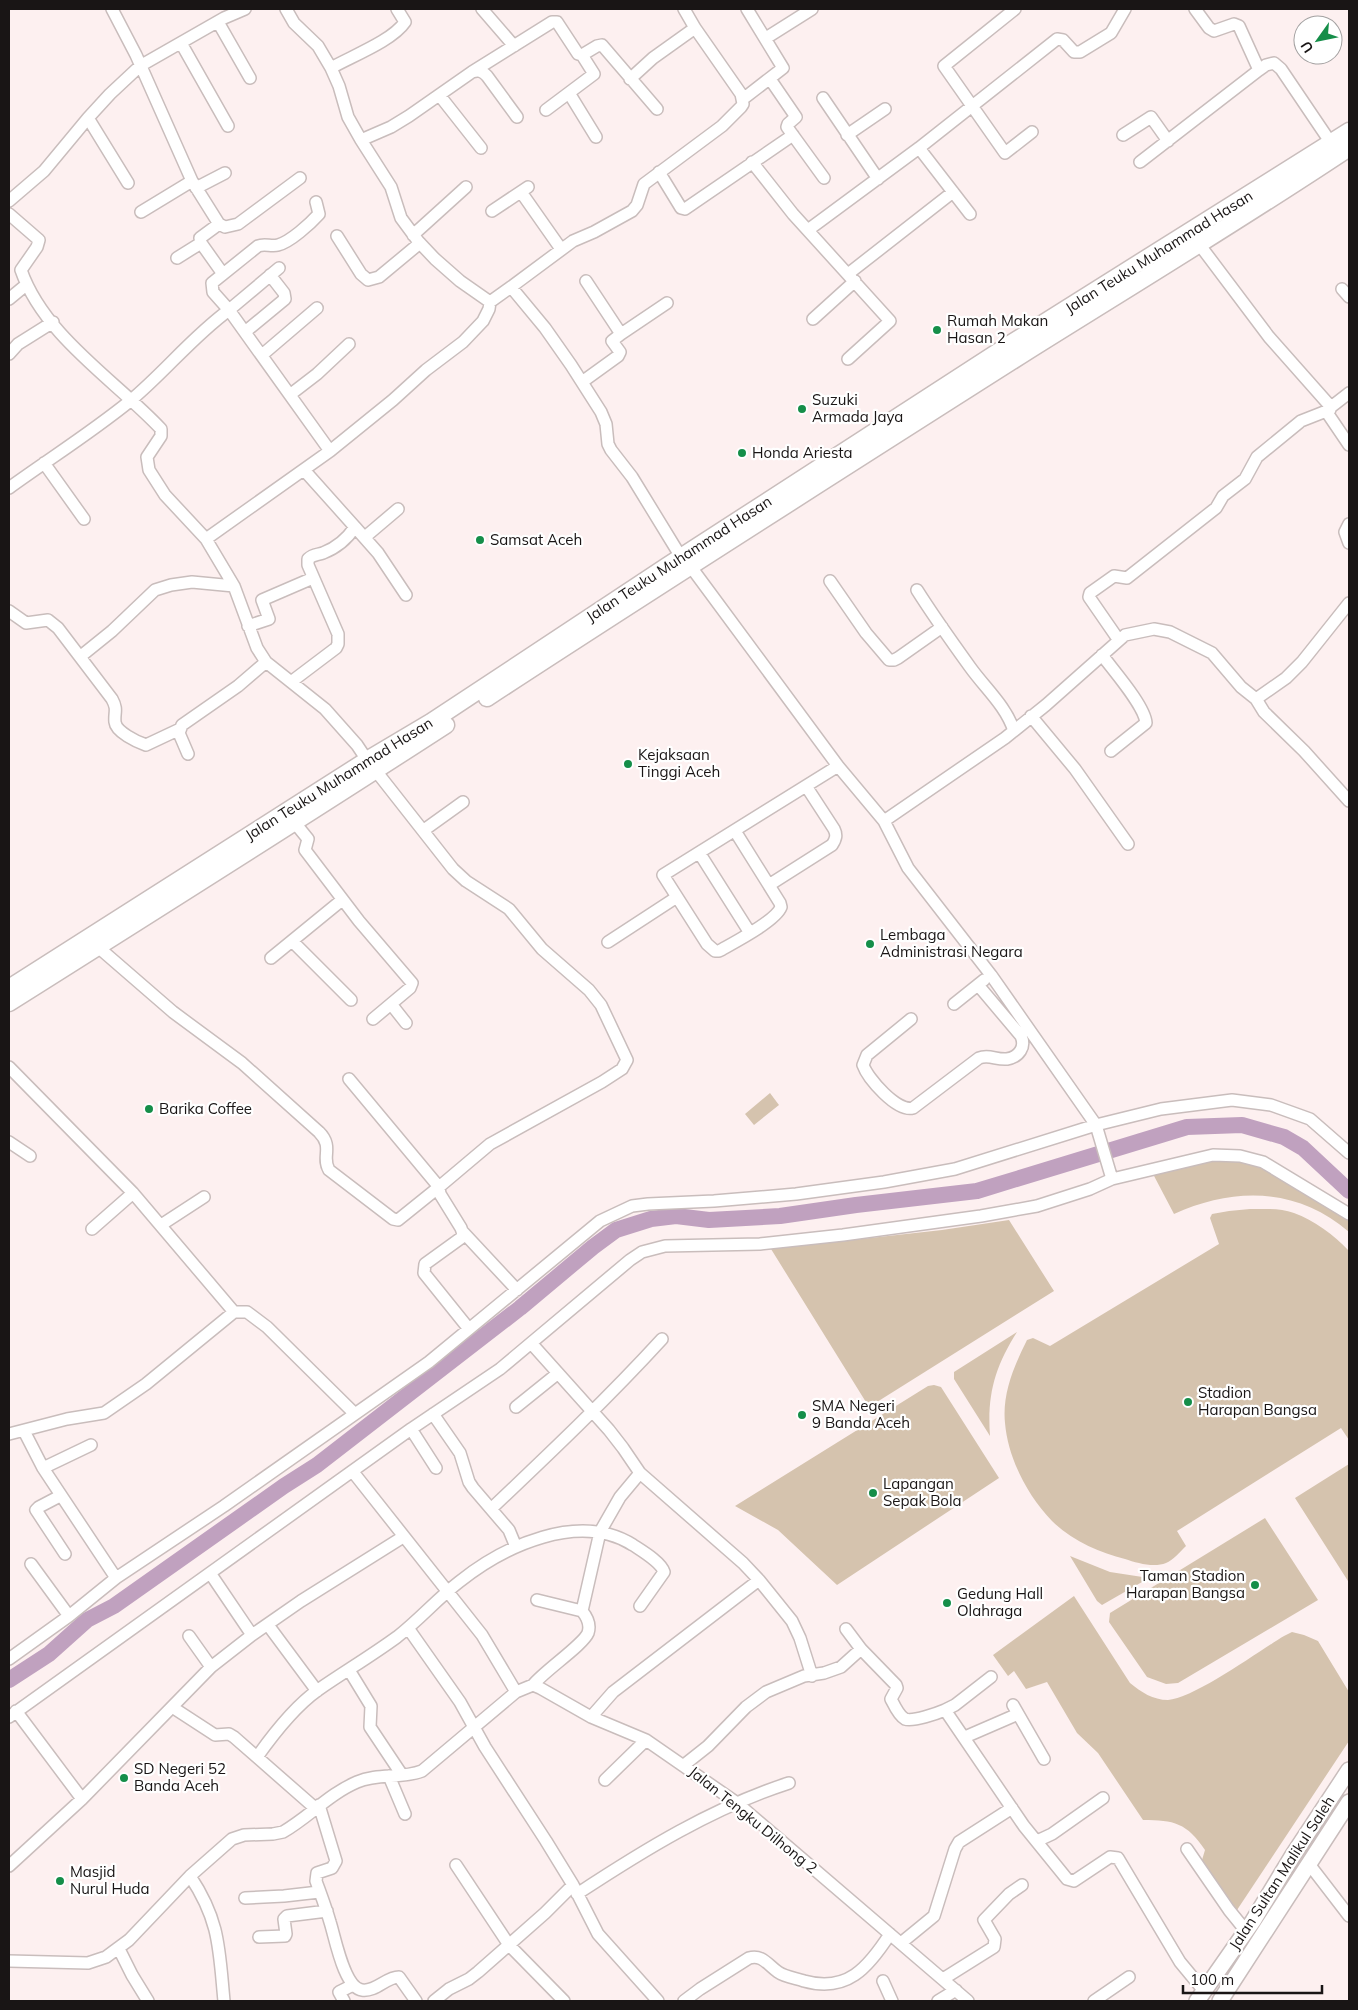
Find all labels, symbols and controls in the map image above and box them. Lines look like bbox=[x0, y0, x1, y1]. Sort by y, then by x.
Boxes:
north arrow bbox=[1293, 15, 1343, 65]
text: U bbox=[1297, 38, 1317, 56]
street label: Jalan Teuku Muhammad Hasan bbox=[1061, 186, 1256, 317]
place label: Rumah Makan Hasan 2 bbox=[947, 311, 1048, 347]
marker: Rumah Makan Hasan 2 bbox=[931, 324, 943, 336]
place label: Suzuki Armada Jaya bbox=[812, 390, 903, 426]
marker: Suzuki Armada Jaya bbox=[796, 403, 808, 415]
place label: Honda Ariesta bbox=[752, 443, 853, 462]
marker: Honda Ariesta bbox=[736, 447, 748, 459]
street label: Jalan Teuku Muhammad Hasan bbox=[582, 491, 775, 626]
place label: Samsat Aceh bbox=[490, 530, 582, 549]
marker: Samsat Aceh bbox=[474, 534, 486, 546]
street label: Jalan Teuku Muhammad Hasan bbox=[241, 713, 436, 844]
place label: Kejaksaan Tinggi Aceh bbox=[638, 745, 720, 781]
marker: Kejaksaan Tinggi Aceh bbox=[622, 758, 634, 770]
place label: Lembaga Administrasi Negara bbox=[880, 925, 1023, 961]
marker: Lembaga Administrasi Negara bbox=[864, 938, 876, 950]
place label: Barika Coffee bbox=[159, 1099, 252, 1118]
marker: Barika Coffee bbox=[143, 1103, 155, 1115]
place label: Stadion Harapan Bangsa bbox=[1198, 1383, 1317, 1419]
place label: SMA Negeri 9 Banda Aceh bbox=[812, 1396, 910, 1432]
marker: Stadion Harapan Bangsa bbox=[1182, 1396, 1194, 1408]
marker: SMA Negeri 9 Banda Aceh bbox=[796, 1409, 808, 1421]
place label: Lapangan Sepak Bola bbox=[883, 1474, 961, 1510]
marker: Lapangan Sepak Bola bbox=[867, 1487, 879, 1499]
place label: Taman Stadion Harapan Bangsa bbox=[1126, 1566, 1245, 1602]
marker: Taman Stadion Harapan Bangsa bbox=[1249, 1579, 1261, 1591]
place label: Gedung Hall Olahraga bbox=[957, 1584, 1043, 1620]
marker: Gedung Hall Olahraga bbox=[941, 1597, 953, 1609]
place label: SD Negeri 52 Banda Aceh bbox=[134, 1759, 226, 1795]
street label: Jalan Tengku Dilhong 2 bbox=[685, 1762, 821, 1877]
marker: SD Negeri 52 Banda Aceh bbox=[118, 1772, 130, 1784]
street label: Jalan Sultan Malikul Saleh bbox=[1225, 1792, 1338, 1953]
place label: Masjid Nurul Huda bbox=[70, 1862, 150, 1898]
marker: Masjid Nurul Huda bbox=[54, 1875, 66, 1887]
scale bar bbox=[1183, 1962, 1322, 1994]
text: 100 m bbox=[1190, 1970, 1234, 1989]

